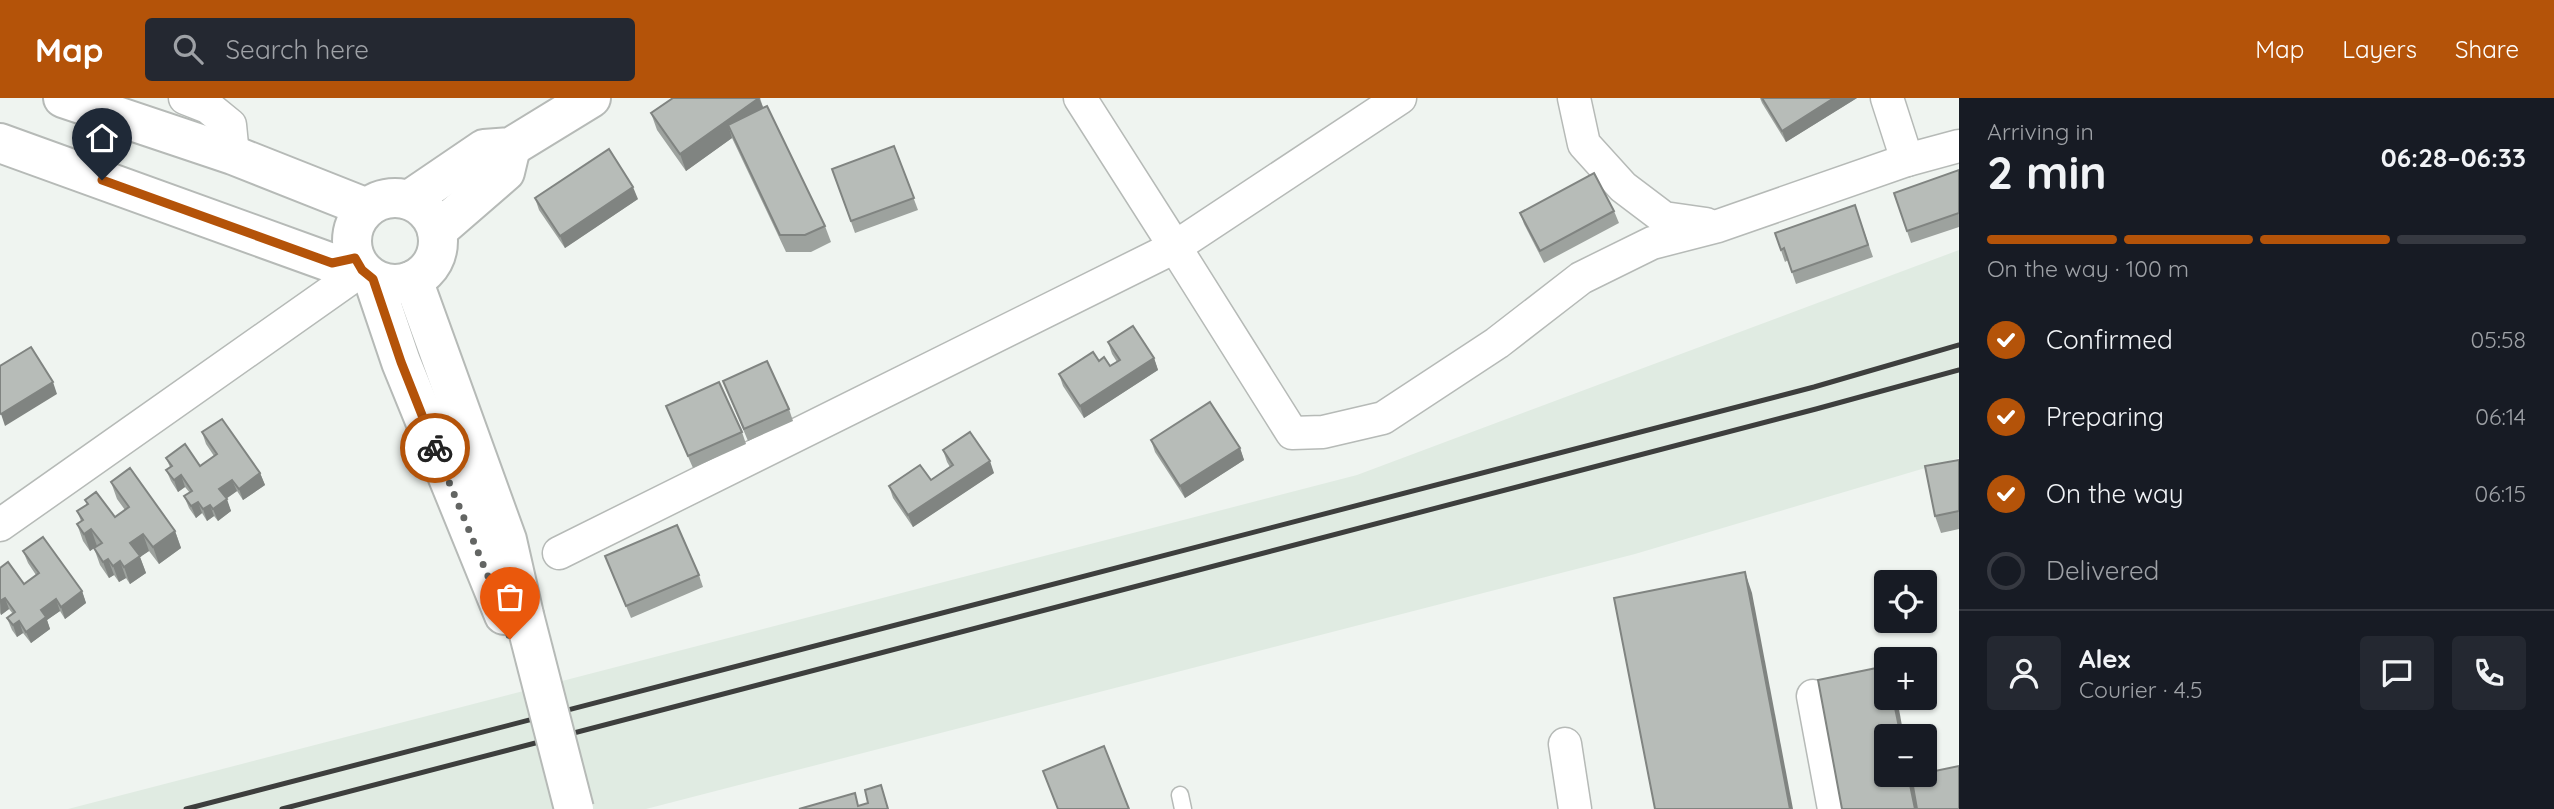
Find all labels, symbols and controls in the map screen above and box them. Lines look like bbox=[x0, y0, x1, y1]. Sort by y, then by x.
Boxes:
search box bbox=[145, 18, 635, 81]
text: Map bbox=[35, 29, 103, 70]
icon: search bbox=[169, 30, 207, 68]
text: Search here bbox=[225, 33, 369, 66]
text: Map bbox=[2255, 34, 2304, 64]
text: Layers bbox=[2342, 34, 2417, 64]
text: Share bbox=[2455, 34, 2519, 64]
pin bbox=[72, 108, 132, 180]
text: Arriving in bbox=[1987, 117, 2094, 146]
icon: home bbox=[83, 119, 121, 157]
text: 06:28–06:33 bbox=[2381, 141, 2526, 174]
text: 2 min bbox=[1987, 143, 2107, 201]
text: On the way · 100 m bbox=[1987, 254, 2189, 283]
icon: check bbox=[1987, 321, 2025, 359]
text: Confirmed bbox=[2046, 323, 2173, 356]
text: 05:58 bbox=[2471, 325, 2526, 354]
icon: check bbox=[1987, 398, 2025, 436]
text: Preparing bbox=[2046, 400, 2164, 433]
text: 06:14 bbox=[2475, 402, 2526, 431]
courier bbox=[400, 413, 470, 483]
icon: bike bbox=[416, 429, 454, 467]
icon: check bbox=[1987, 475, 2025, 513]
text: On the way bbox=[2046, 477, 2184, 510]
text: 06:15 bbox=[2475, 479, 2526, 508]
text: Delivered bbox=[2046, 554, 2159, 587]
pin bbox=[480, 567, 540, 639]
map controls bbox=[1874, 570, 1937, 787]
button: locate bbox=[1874, 570, 1937, 633]
icon: bag bbox=[491, 578, 529, 616]
button: person bbox=[1987, 636, 2061, 710]
button: chat bbox=[2360, 636, 2434, 710]
button: phone bbox=[2452, 636, 2526, 710]
text: Alex bbox=[2079, 642, 2130, 675]
button: + bbox=[1874, 647, 1937, 710]
text: Courier · 4.5 bbox=[2079, 675, 2203, 704]
button: − bbox=[1874, 724, 1937, 787]

